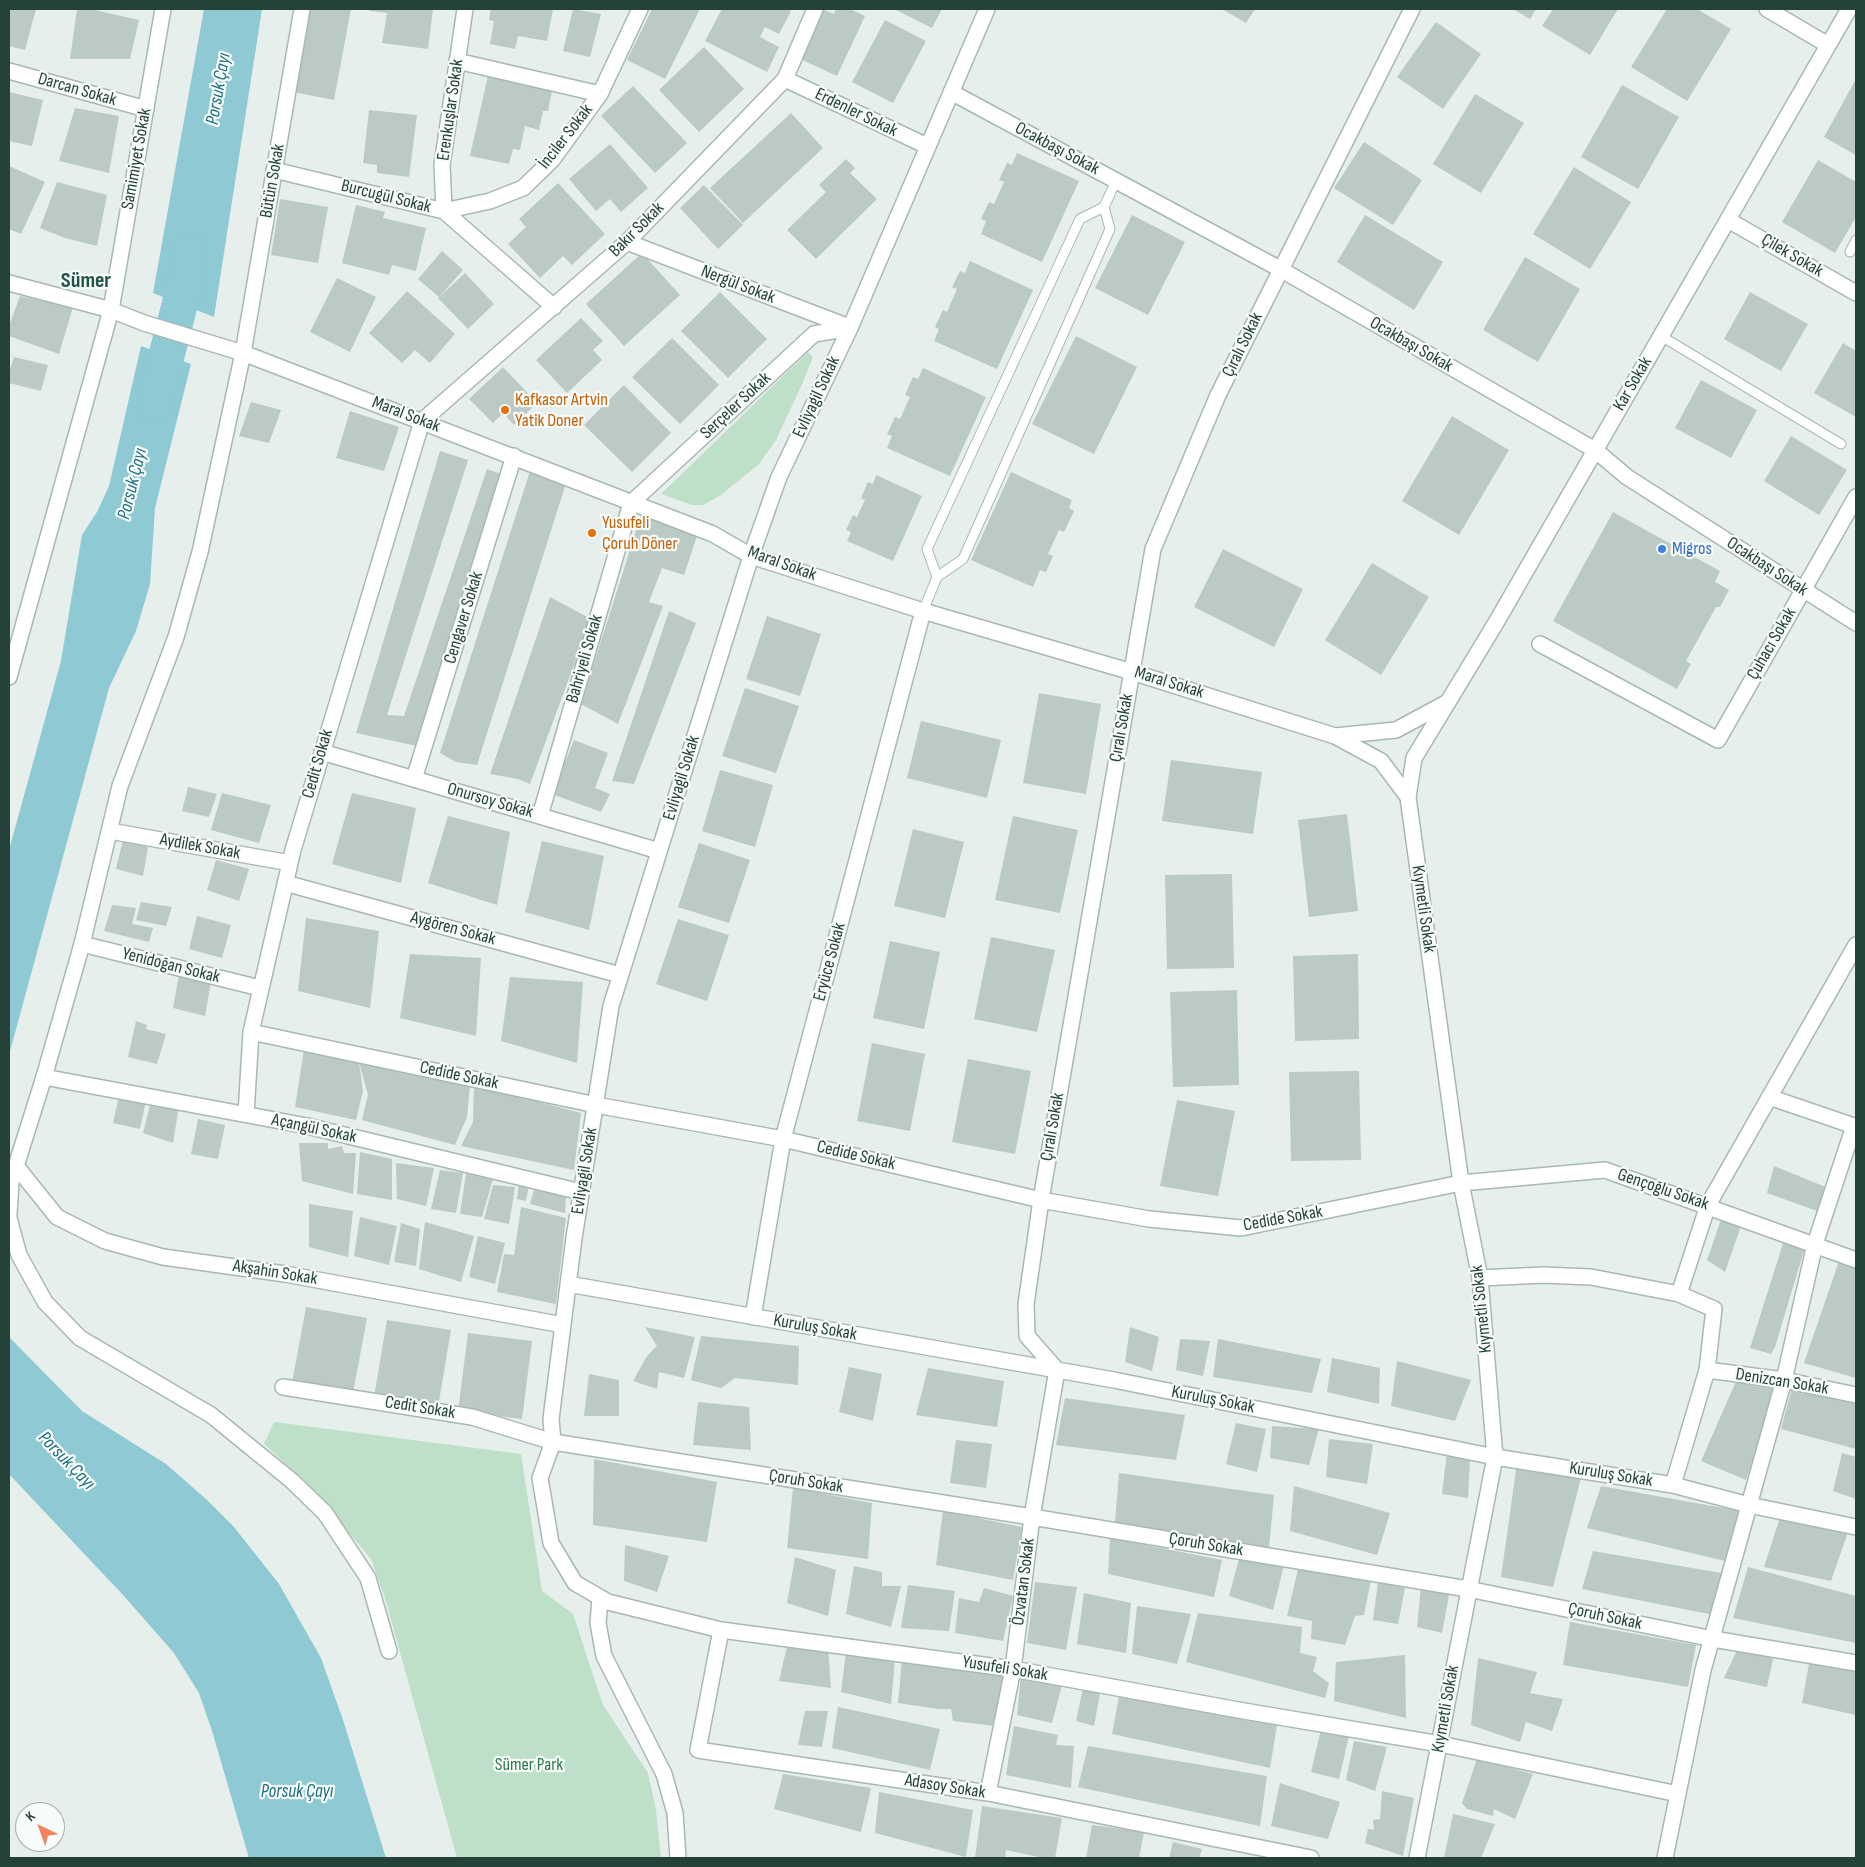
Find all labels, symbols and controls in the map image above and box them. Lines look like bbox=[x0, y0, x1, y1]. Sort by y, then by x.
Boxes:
water label: Porsuk Çayı bbox=[201, 51, 237, 127]
street label: Erenkuşlar Sokak bbox=[433, 58, 469, 162]
street label: Darcan Sokak bbox=[35, 68, 119, 112]
street label: Erdenler Sokak bbox=[811, 84, 901, 142]
street label: İnciler Sokak bbox=[534, 100, 598, 174]
street label: Samimiyet Sokak bbox=[117, 107, 157, 211]
street label: Ocakbaşı Sokak bbox=[1011, 118, 1103, 180]
street label: Bütün Sokak bbox=[256, 142, 290, 220]
street label: Burcugül Sokak bbox=[339, 175, 433, 219]
street label: Bakır Sokak bbox=[605, 198, 669, 262]
street label: Çilek Sokak bbox=[1757, 230, 1827, 282]
street label: Nergül Sokak bbox=[698, 261, 778, 309]
district label: Sümer bbox=[61, 268, 111, 294]
street label: Çıralı Sokak bbox=[1218, 309, 1268, 381]
street label: Ocakbaşı Sokak bbox=[1366, 313, 1456, 377]
street label: Evliyagil Sokak bbox=[789, 353, 845, 441]
street label: Kar Sokak bbox=[1609, 353, 1657, 415]
street label: Serçeler Sokak bbox=[696, 368, 776, 444]
place label: Kafkasor Artvin Yatik Doner bbox=[515, 389, 608, 432]
street label: Maral Sokak bbox=[369, 392, 443, 438]
marker: Kafkasor Artvin Yatik Doner bbox=[499, 404, 511, 416]
water label: Porsuk Çayı bbox=[113, 446, 153, 522]
place label: Yusufeli Çoruh Döner bbox=[602, 512, 678, 554]
marker: Yusufeli Çoruh Döner bbox=[586, 527, 598, 539]
street label: Ocakbaşı Sokak bbox=[1722, 533, 1812, 601]
place label: Migros bbox=[1672, 538, 1712, 560]
street label: Maral Sokak bbox=[745, 542, 819, 586]
marker: Migros bbox=[1656, 543, 1668, 555]
street label: Cengaver Sokak bbox=[440, 569, 488, 667]
street label: Çuhacı Sokak bbox=[1743, 604, 1801, 684]
street label: Bahriyeli Sokak bbox=[562, 612, 608, 706]
street label: Maral Sokak bbox=[1132, 662, 1206, 704]
street label: Çıralı Sokak bbox=[1105, 692, 1139, 764]
street label: Cedit Sokak bbox=[298, 727, 338, 801]
street label: Evliyagil Sokak bbox=[659, 733, 705, 823]
street label: Onursoy Sokak bbox=[445, 778, 535, 824]
street label: Aydilek Sokak bbox=[158, 829, 242, 865]
street label: Kıymetli Sokak bbox=[1406, 864, 1440, 954]
street label: Aygören Sokak bbox=[408, 907, 498, 951]
street label: Eryüce Sokak bbox=[809, 920, 851, 1004]
street label: Yenidoğan Sokak bbox=[120, 943, 222, 989]
street label: Cedide Sokak bbox=[418, 1057, 500, 1095]
street label: Çıralı Sokak bbox=[1036, 1091, 1070, 1163]
street label: Açangül Sokak bbox=[270, 1109, 358, 1149]
street label: Evliyagil Sokak bbox=[567, 1126, 603, 1216]
street label: Cedide Sokak bbox=[815, 1136, 897, 1176]
street label: Gençoğlu Sokak bbox=[1614, 1164, 1712, 1216]
street label: Cedide Sokak bbox=[1242, 1201, 1324, 1237]
street label: Akşahin Sokak bbox=[231, 1256, 319, 1290]
street label: Kıymetli Sokak bbox=[1467, 1264, 1497, 1354]
street label: Kuruluş Sokak bbox=[772, 1310, 858, 1346]
street label: Denizcan Sokak bbox=[1734, 1364, 1830, 1400]
street label: Kuruluş Sokak bbox=[1170, 1381, 1256, 1419]
street label: Cedit Sokak bbox=[383, 1392, 457, 1424]
water label: Porsuk Çayı bbox=[33, 1427, 99, 1495]
street label: Kuruluş Sokak bbox=[1568, 1458, 1654, 1492]
street label: Çoruh Sokak bbox=[767, 1465, 845, 1499]
street label: Çoruh Sokak bbox=[1167, 1528, 1245, 1562]
street label: Özvatan Sokak bbox=[1008, 1537, 1040, 1627]
street label: Çoruh Sokak bbox=[1566, 1599, 1644, 1635]
street label: Yusufeli Sokak bbox=[961, 1652, 1049, 1686]
street label: Kıymetli Sokak bbox=[1428, 1664, 1464, 1754]
park label: Sümer Park bbox=[495, 1754, 563, 1776]
street label: Adasoy Sokak bbox=[903, 1770, 987, 1804]
water label: Porsuk Çayı bbox=[261, 1781, 333, 1803]
north arrow bbox=[15, 1802, 65, 1852]
text: K bbox=[22, 1808, 39, 1825]

